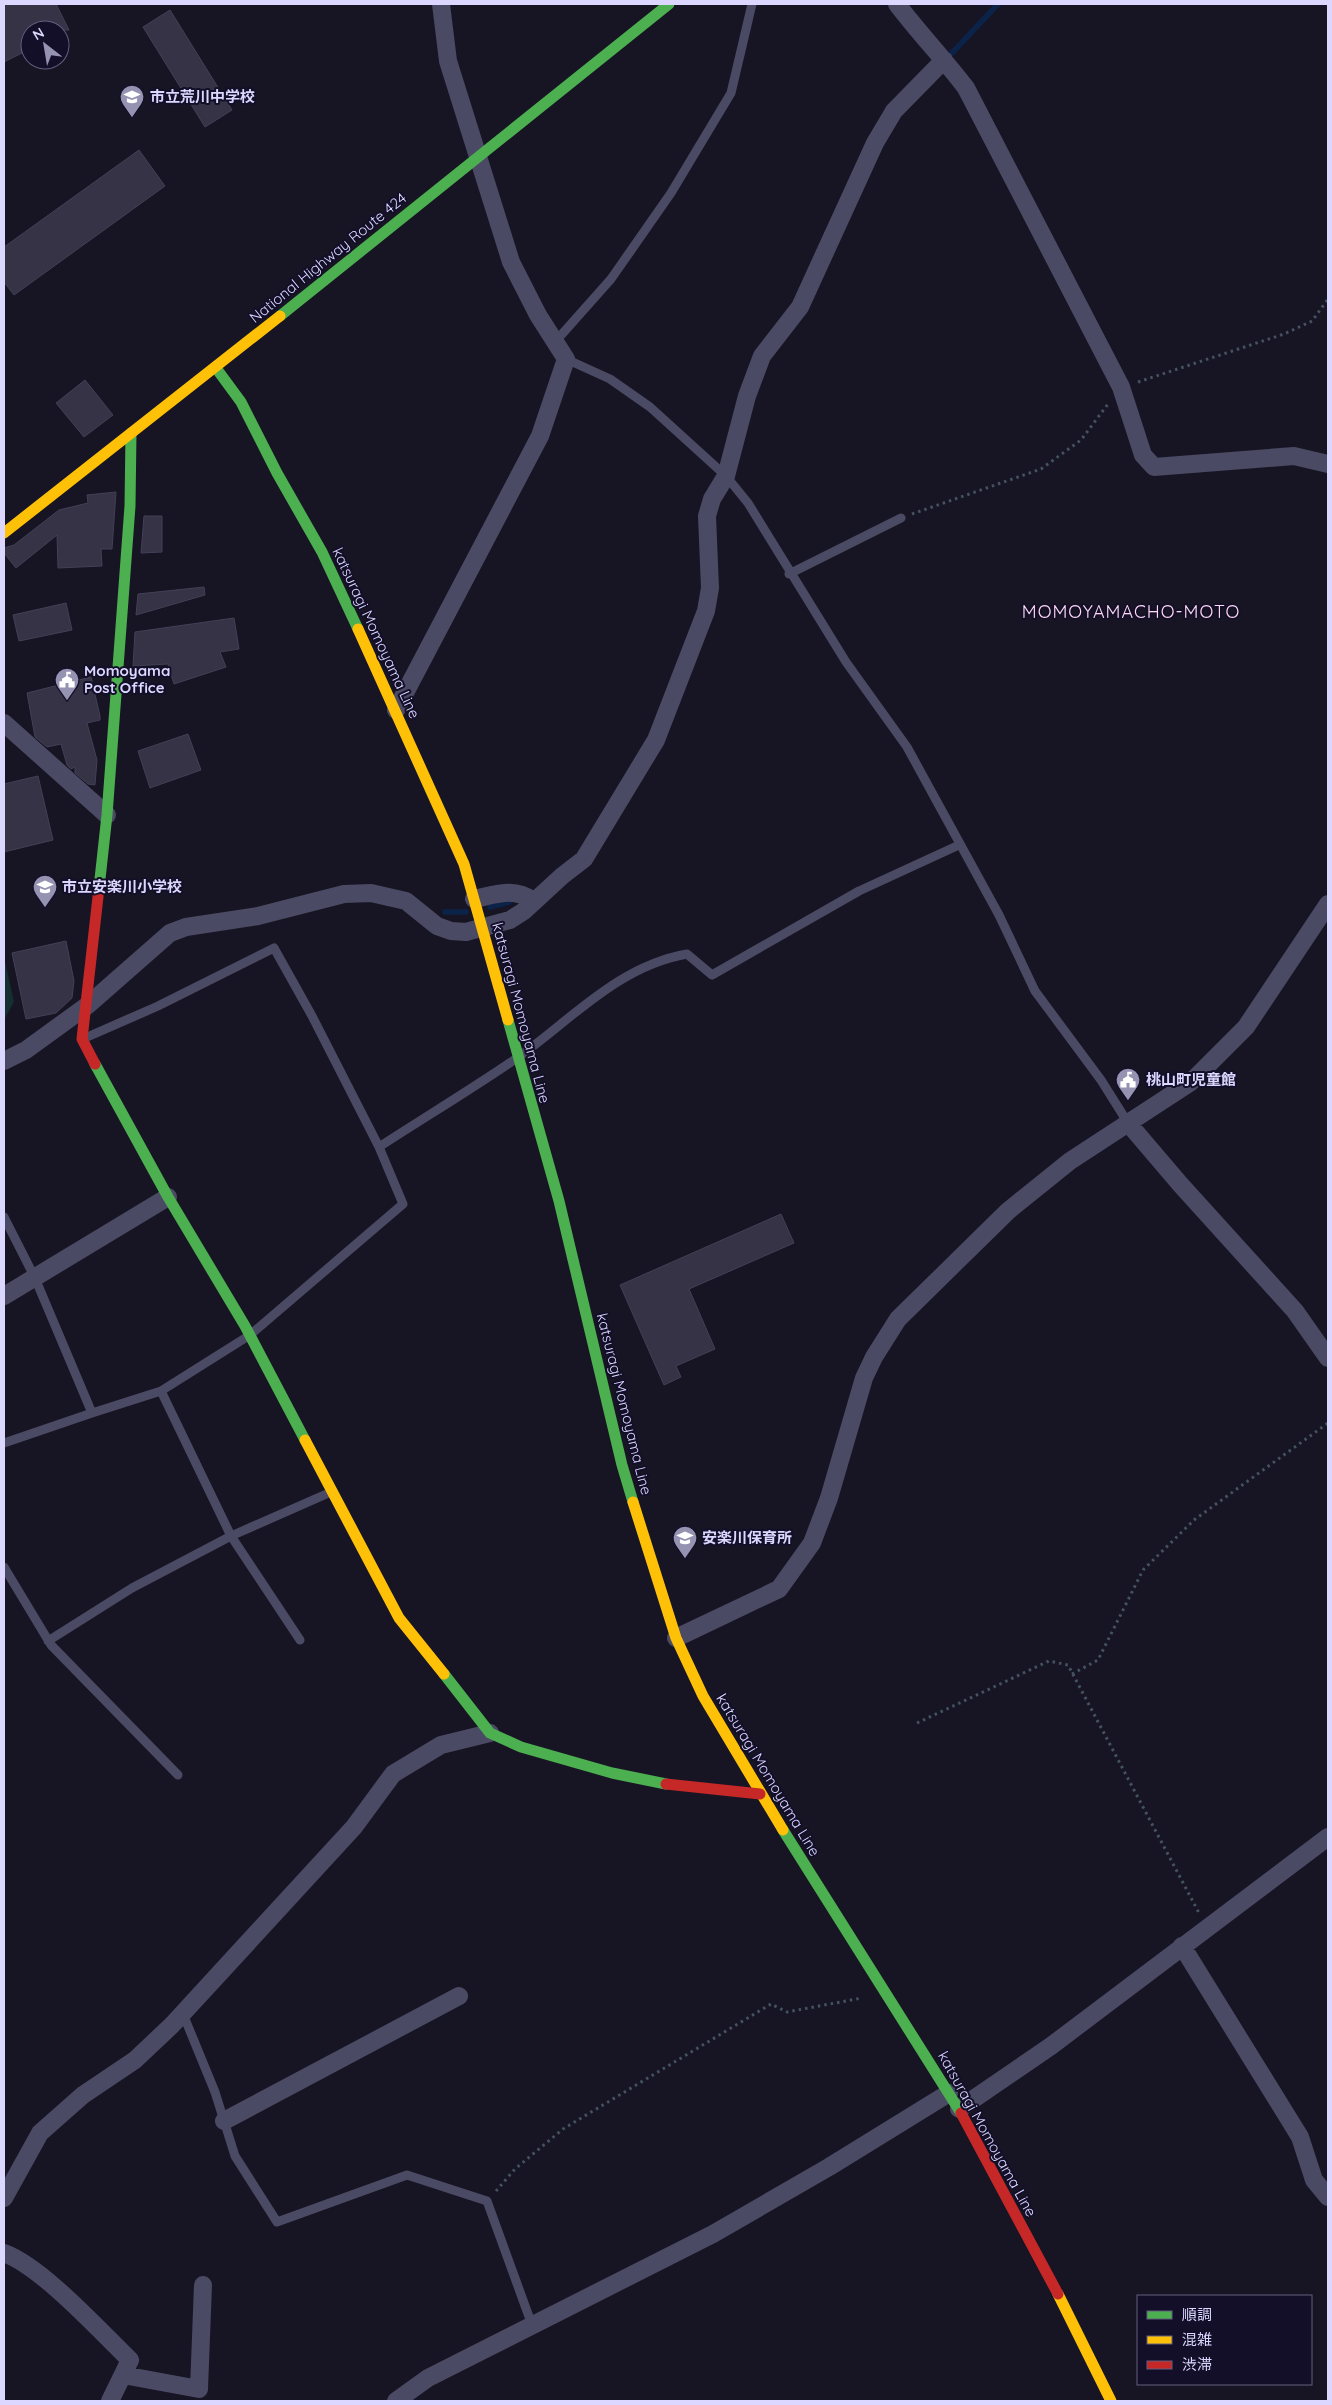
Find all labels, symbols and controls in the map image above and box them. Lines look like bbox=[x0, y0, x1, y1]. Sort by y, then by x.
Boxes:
north arrow bbox=[20, 20, 70, 70]
text: N bbox=[29, 23, 47, 44]
school or university icon: 市立荒川中学校 bbox=[119, 84, 145, 118]
place label: 市立荒川中学校 bbox=[150, 87, 255, 106]
street label: National Highway Route 424 bbox=[245, 188, 410, 327]
street label: katsuragi Momoyama Line bbox=[328, 544, 424, 721]
district label: MOMOYAMACHO-MOTO bbox=[1022, 600, 1240, 623]
place label: Momoyama Post Office bbox=[84, 661, 170, 697]
public building icon: Momoyama Post Office bbox=[54, 667, 80, 701]
school or university icon: 市立安楽川小学校 bbox=[32, 874, 58, 908]
place label: 市立安楽川小学校 bbox=[62, 877, 182, 896]
street label: katsuragi Momoyama Line bbox=[488, 920, 555, 1105]
public building icon: 桃山町児童館 bbox=[1115, 1067, 1141, 1101]
place label: 桃山町児童館 bbox=[1146, 1070, 1236, 1089]
street label: katsuragi Momoyama Line bbox=[593, 1311, 656, 1497]
school or university icon: 安楽川保育所 bbox=[672, 1525, 698, 1559]
place label: 安楽川保育所 bbox=[702, 1528, 792, 1547]
street label: katsuragi Momoyama Line bbox=[712, 1690, 825, 1860]
street label: katsuragi Momoyama Line bbox=[934, 2048, 1041, 2220]
legend bbox=[1137, 2295, 1312, 2385]
text: 順調 bbox=[1182, 2305, 1212, 2324]
text: 混雑 bbox=[1182, 2330, 1212, 2349]
text: 渋滞 bbox=[1182, 2355, 1212, 2374]

